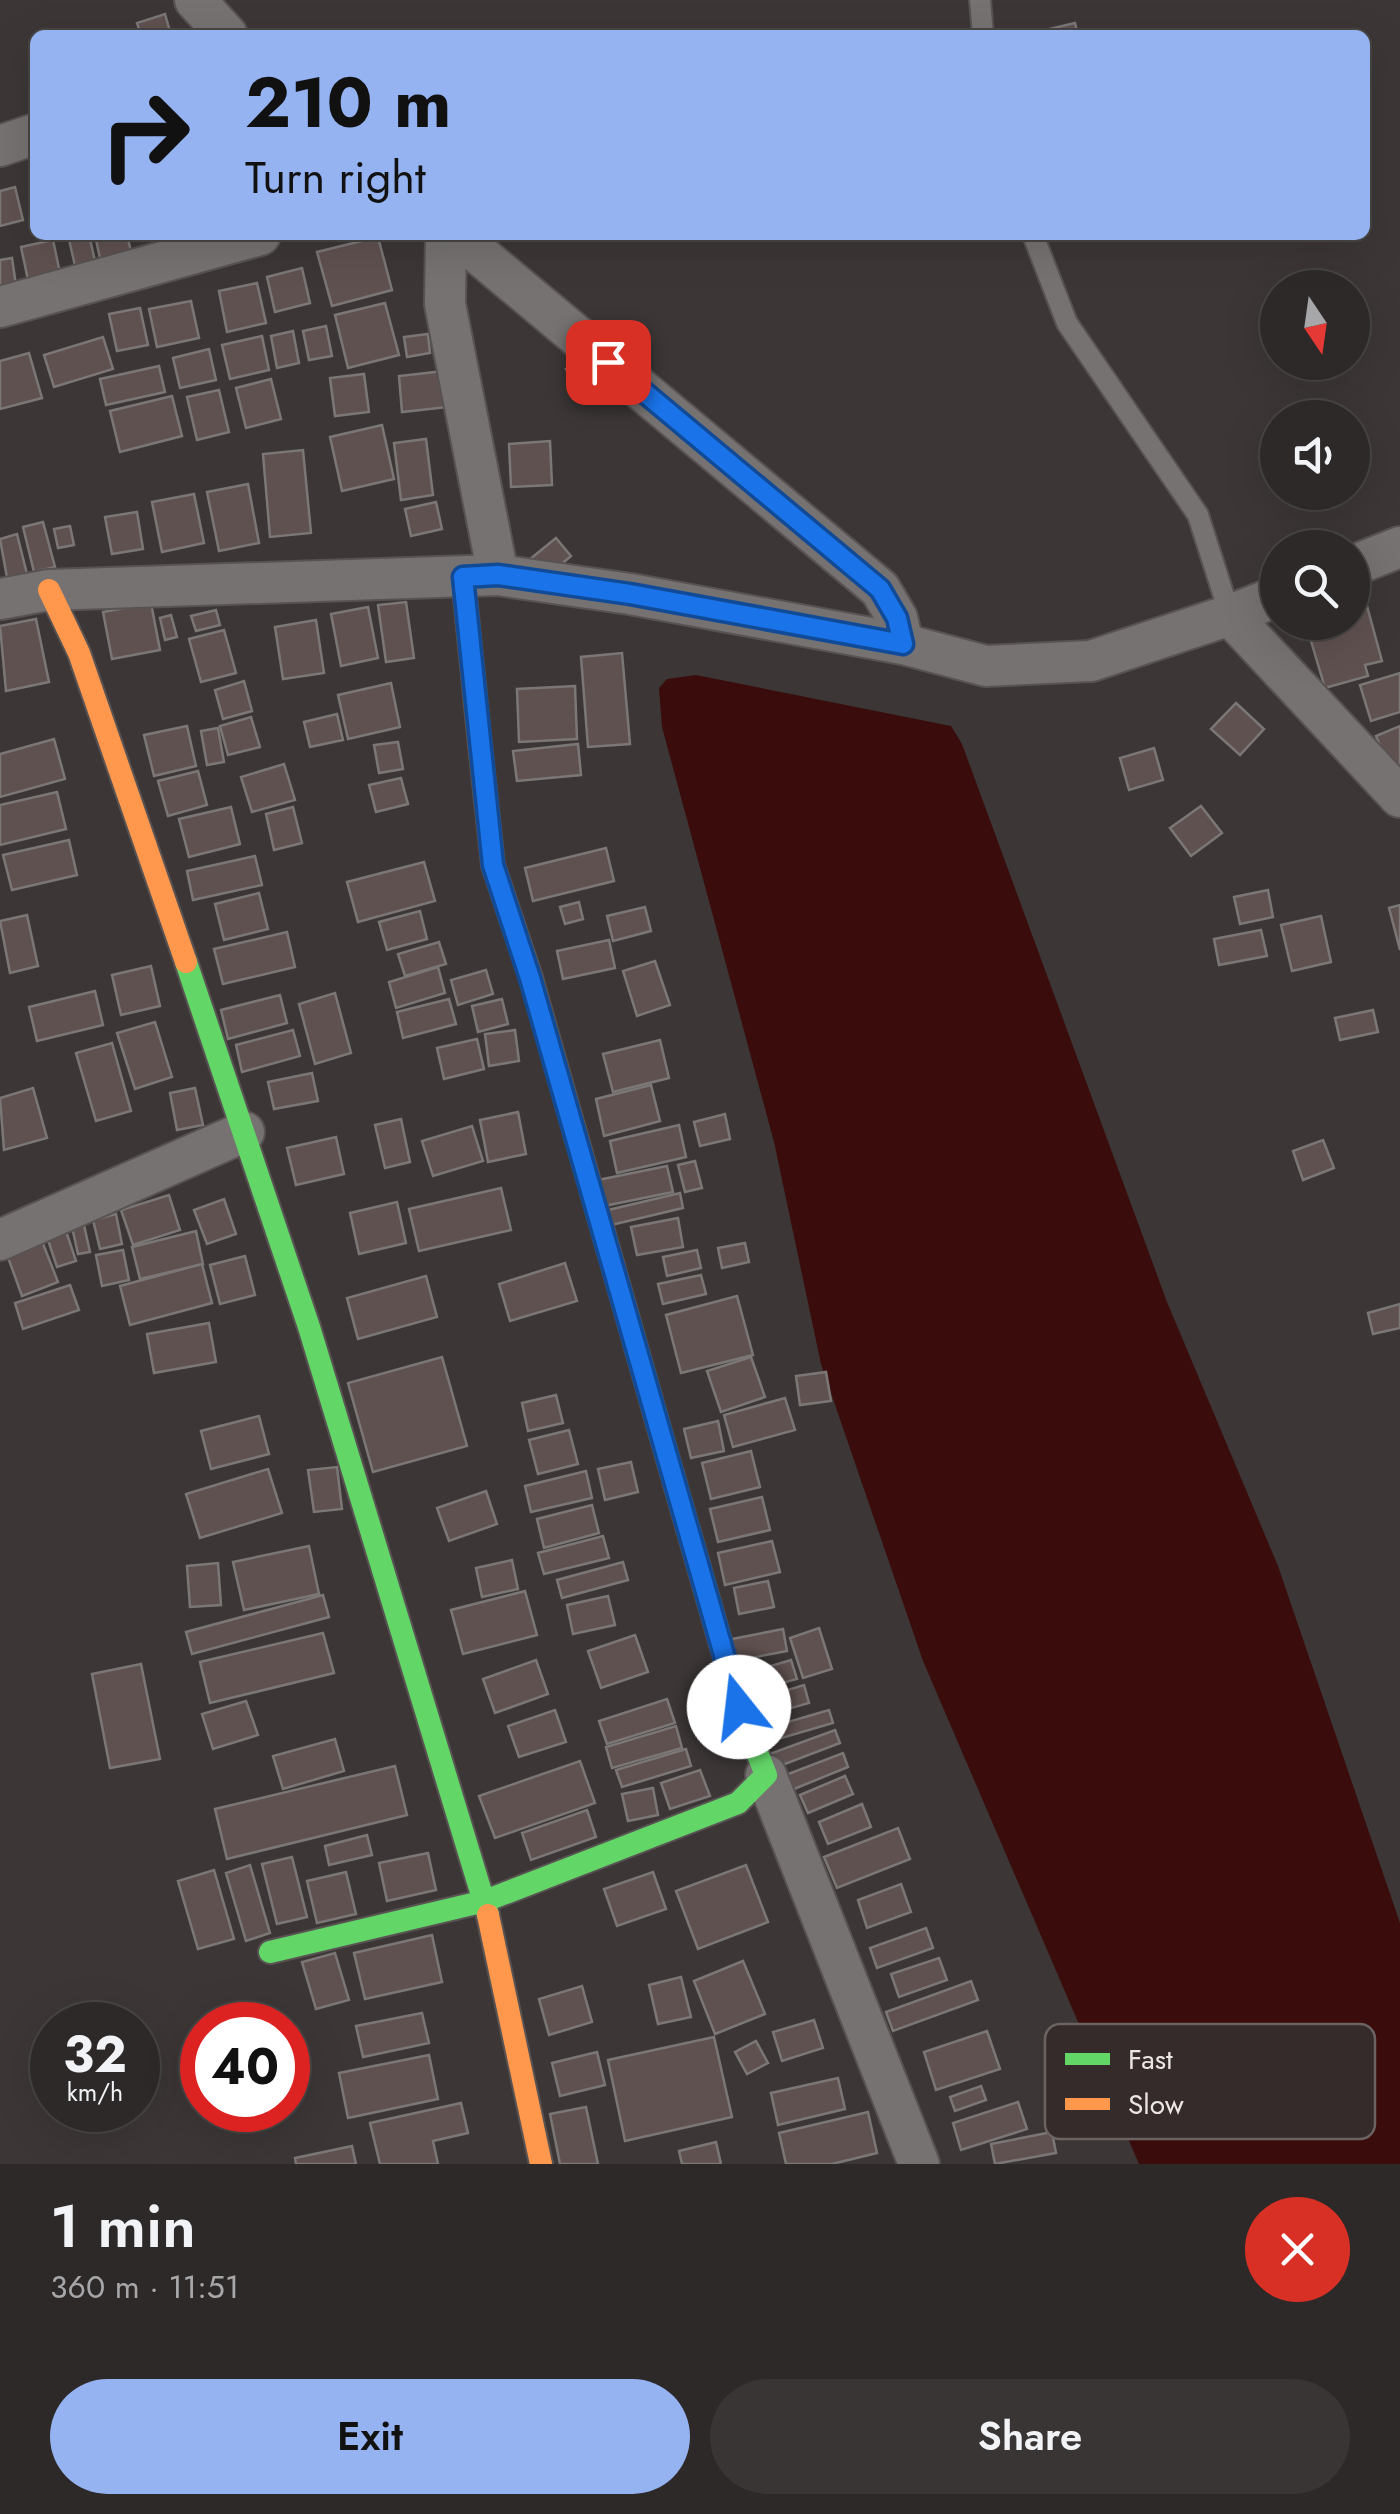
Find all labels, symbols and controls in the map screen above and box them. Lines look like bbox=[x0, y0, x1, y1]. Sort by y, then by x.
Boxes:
text: 210 m bbox=[245, 52, 451, 153]
icon: right bbox=[80, 70, 210, 200]
text: Turn right bbox=[245, 145, 426, 210]
north arrow bbox=[1260, 270, 1370, 380]
map controls bbox=[1260, 270, 1370, 640]
pin bbox=[566, 320, 651, 405]
icon: arrive bbox=[581, 335, 636, 390]
button: sound bbox=[1260, 400, 1370, 510]
button: search bbox=[1260, 530, 1370, 640]
position arrow bbox=[687, 1655, 791, 1759]
speed limit sign: 40 bbox=[180, 2002, 310, 2132]
text: 32 bbox=[63, 2018, 127, 2091]
legend bbox=[1045, 2024, 1375, 2139]
text: Fast bbox=[1128, 2039, 1173, 2080]
text: km/h bbox=[67, 2074, 123, 2110]
text: Slow bbox=[1128, 2084, 1184, 2125]
text: 1 min bbox=[50, 2183, 196, 2270]
button: close bbox=[1245, 2197, 1350, 2302]
text: 360 m · 11:51 bbox=[50, 2264, 239, 2310]
button: Exit bbox=[50, 2379, 690, 2494]
button: Share bbox=[710, 2379, 1350, 2494]

